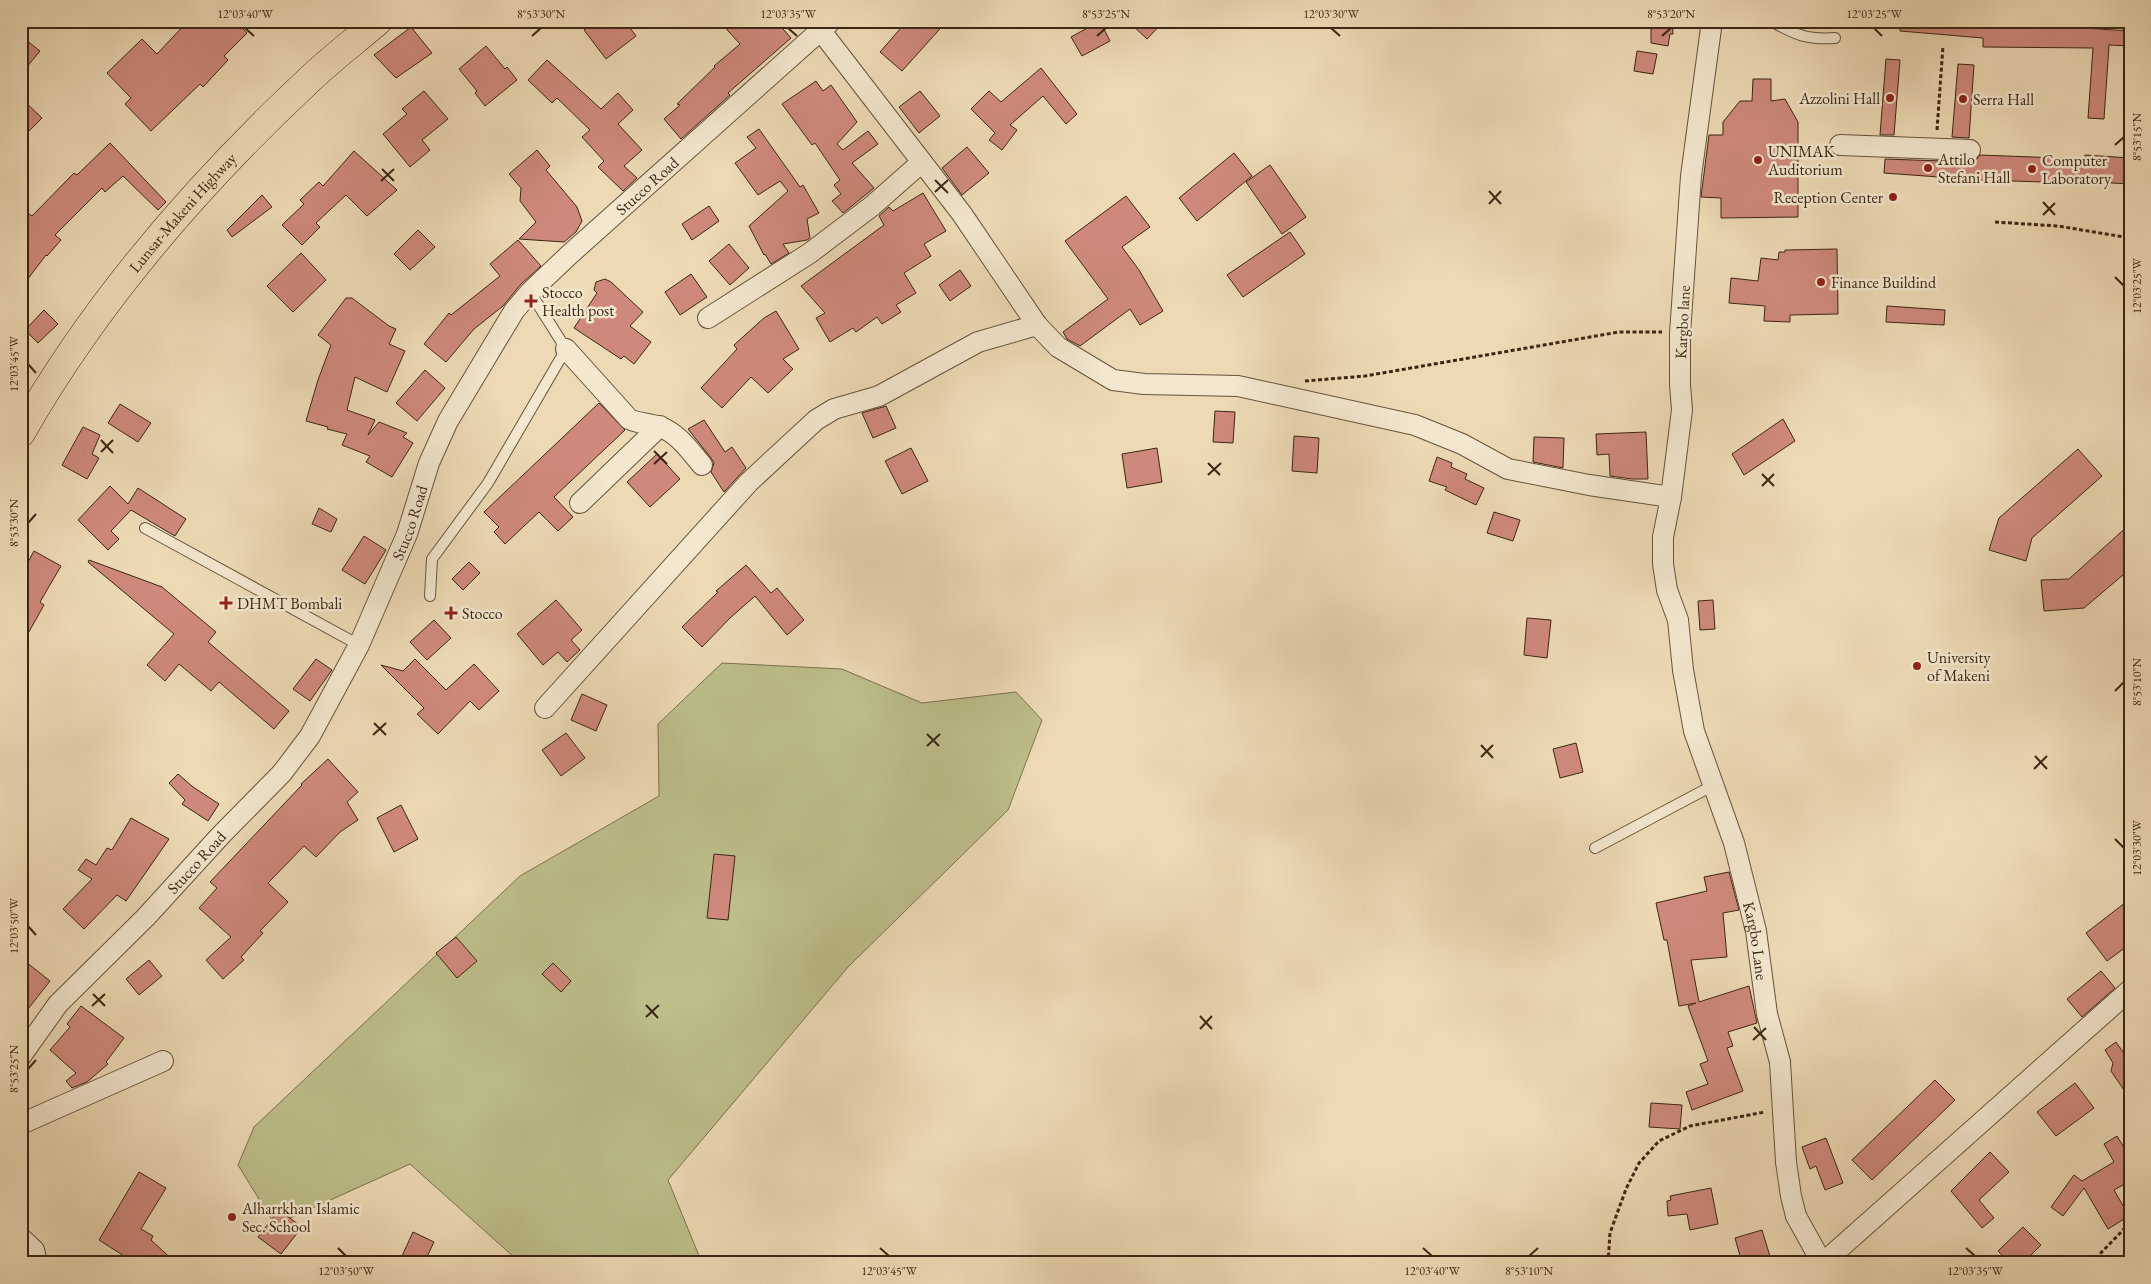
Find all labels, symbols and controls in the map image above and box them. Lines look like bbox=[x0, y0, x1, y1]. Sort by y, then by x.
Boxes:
text: 12°03'40"W bbox=[217, 6, 274, 22]
text: 8°53'30"N bbox=[517, 6, 566, 22]
text: 12°03'35"W bbox=[760, 6, 817, 22]
text: 8°53'25"N bbox=[1082, 6, 1131, 22]
text: 12°03'30"W bbox=[1303, 6, 1360, 22]
text: 8°53'20"N bbox=[1647, 6, 1696, 22]
text: 12°03'25"W bbox=[1846, 6, 1903, 22]
place label: Azzolini Hall bbox=[1798, 88, 1880, 109]
place label: Serra Hall bbox=[1973, 89, 2034, 110]
marker: Azzolini Hall bbox=[1884, 92, 1896, 104]
marker: Serra Hall bbox=[1957, 93, 1969, 105]
text: 8°53'15"N bbox=[2129, 112, 2145, 161]
place label: UNIMAK Auditorium bbox=[1767, 141, 1843, 180]
street label: Lunsar-Makeni Highway bbox=[124, 147, 242, 277]
place label: Attilo Stefani Hall bbox=[1937, 149, 2011, 188]
place label: Computer Laboratory bbox=[2042, 150, 2112, 189]
street label: Stucco Road bbox=[611, 151, 684, 220]
marker: UNIMAK Auditorium bbox=[1752, 154, 1764, 166]
marker: Attilo Stefani Hall bbox=[1922, 162, 1934, 174]
marker: Computer Laboratory bbox=[2026, 163, 2038, 175]
place label: Reception Center bbox=[1774, 187, 1884, 208]
marker: Reception Center bbox=[1887, 191, 1899, 203]
text: 12°03'25"W bbox=[2129, 257, 2145, 314]
place label: Finance Buildind bbox=[1831, 272, 1937, 293]
marker: Finance Buildind bbox=[1815, 276, 1827, 288]
place label: Stocco Health post bbox=[542, 282, 614, 321]
street label: Kargbo lane bbox=[1670, 285, 1695, 359]
marker: Stocco Health post bbox=[524, 294, 538, 308]
text: 12°03'45"W bbox=[6, 335, 22, 392]
street label: Stucco Road bbox=[387, 482, 433, 563]
text: 8°53'30"N bbox=[6, 498, 22, 547]
place label: DHMT Bombali bbox=[237, 593, 342, 614]
marker: DHMT Bombali bbox=[219, 596, 233, 610]
place label: Stocco bbox=[462, 603, 503, 624]
marker: Stocco bbox=[444, 606, 458, 620]
place label: University of Makeni bbox=[1927, 647, 1991, 686]
text: 8°53'10"N bbox=[2129, 657, 2145, 706]
marker: University of Makeni bbox=[1911, 660, 1923, 672]
text: 12°03'30"W bbox=[2129, 819, 2145, 876]
street label: Stucco Road bbox=[163, 826, 231, 898]
text: 12°03'50"W bbox=[6, 897, 22, 954]
street label: Kargbo Lane bbox=[1738, 899, 1772, 981]
text: 8°53'25"N bbox=[6, 1044, 22, 1093]
place label: Alharrkhan Islamic Sec. School bbox=[241, 1198, 360, 1237]
marker: Alharrkhan Islamic Sec. School bbox=[226, 1211, 238, 1223]
text: 12°03'50"W bbox=[318, 1263, 375, 1279]
text: 12°03'45"W bbox=[861, 1263, 918, 1279]
text: 12°03'40"W bbox=[1404, 1263, 1461, 1279]
text: 8°53'10"N bbox=[1505, 1263, 1554, 1279]
text: 12°03'35"W bbox=[1947, 1263, 2004, 1279]

